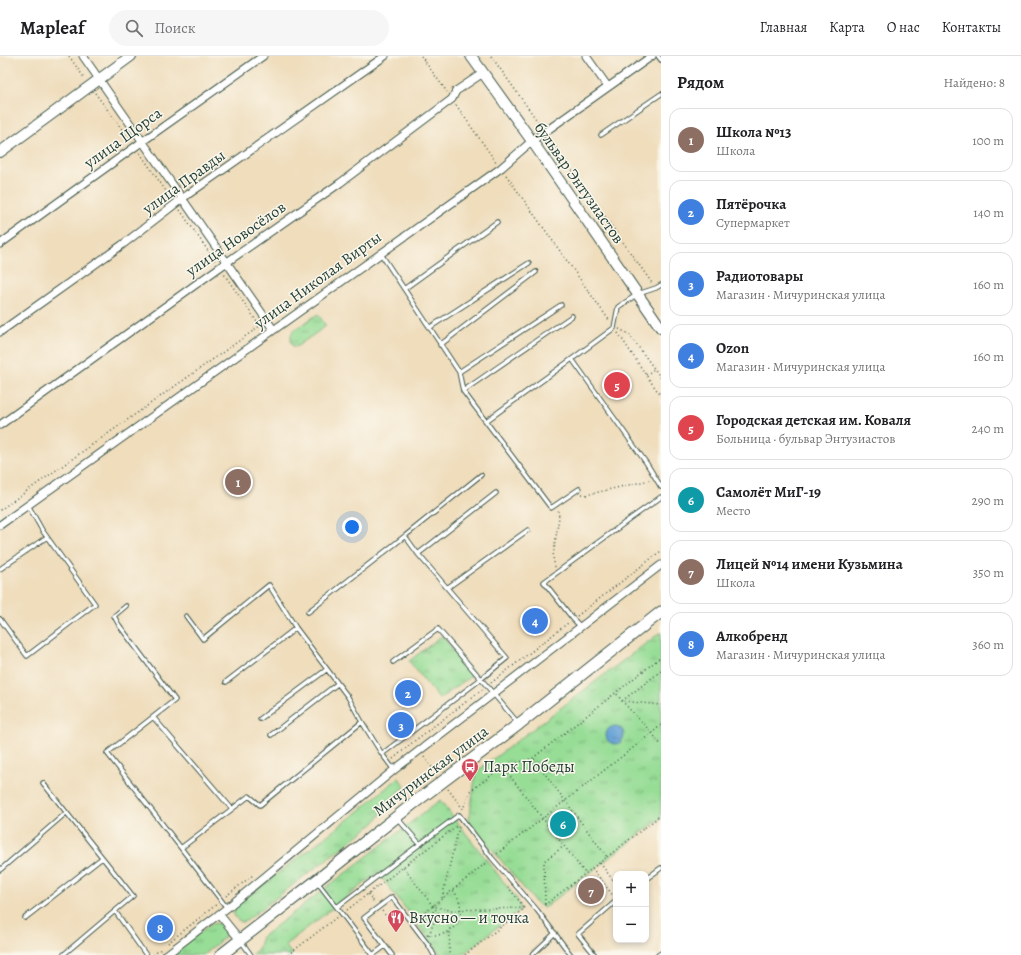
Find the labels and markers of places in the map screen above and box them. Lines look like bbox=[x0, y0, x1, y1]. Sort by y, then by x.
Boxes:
pin: 5 bbox=[604, 370, 630, 400]
pin: 1 bbox=[225, 467, 251, 497]
pin: 4 bbox=[522, 606, 548, 636]
pin: 2 bbox=[395, 678, 421, 708]
pin: 3 bbox=[388, 710, 414, 740]
place label: Парк Победы bbox=[483, 756, 575, 778]
bus stop icon: Парк Победы bbox=[460, 757, 480, 782]
pin: 6 bbox=[550, 809, 576, 839]
pin: 7 bbox=[578, 876, 604, 906]
place label: Вкусно — и точка bbox=[409, 907, 530, 929]
restaurant icon: Вкусно — и точка bbox=[386, 908, 406, 933]
pin: 8 bbox=[147, 913, 173, 943]

